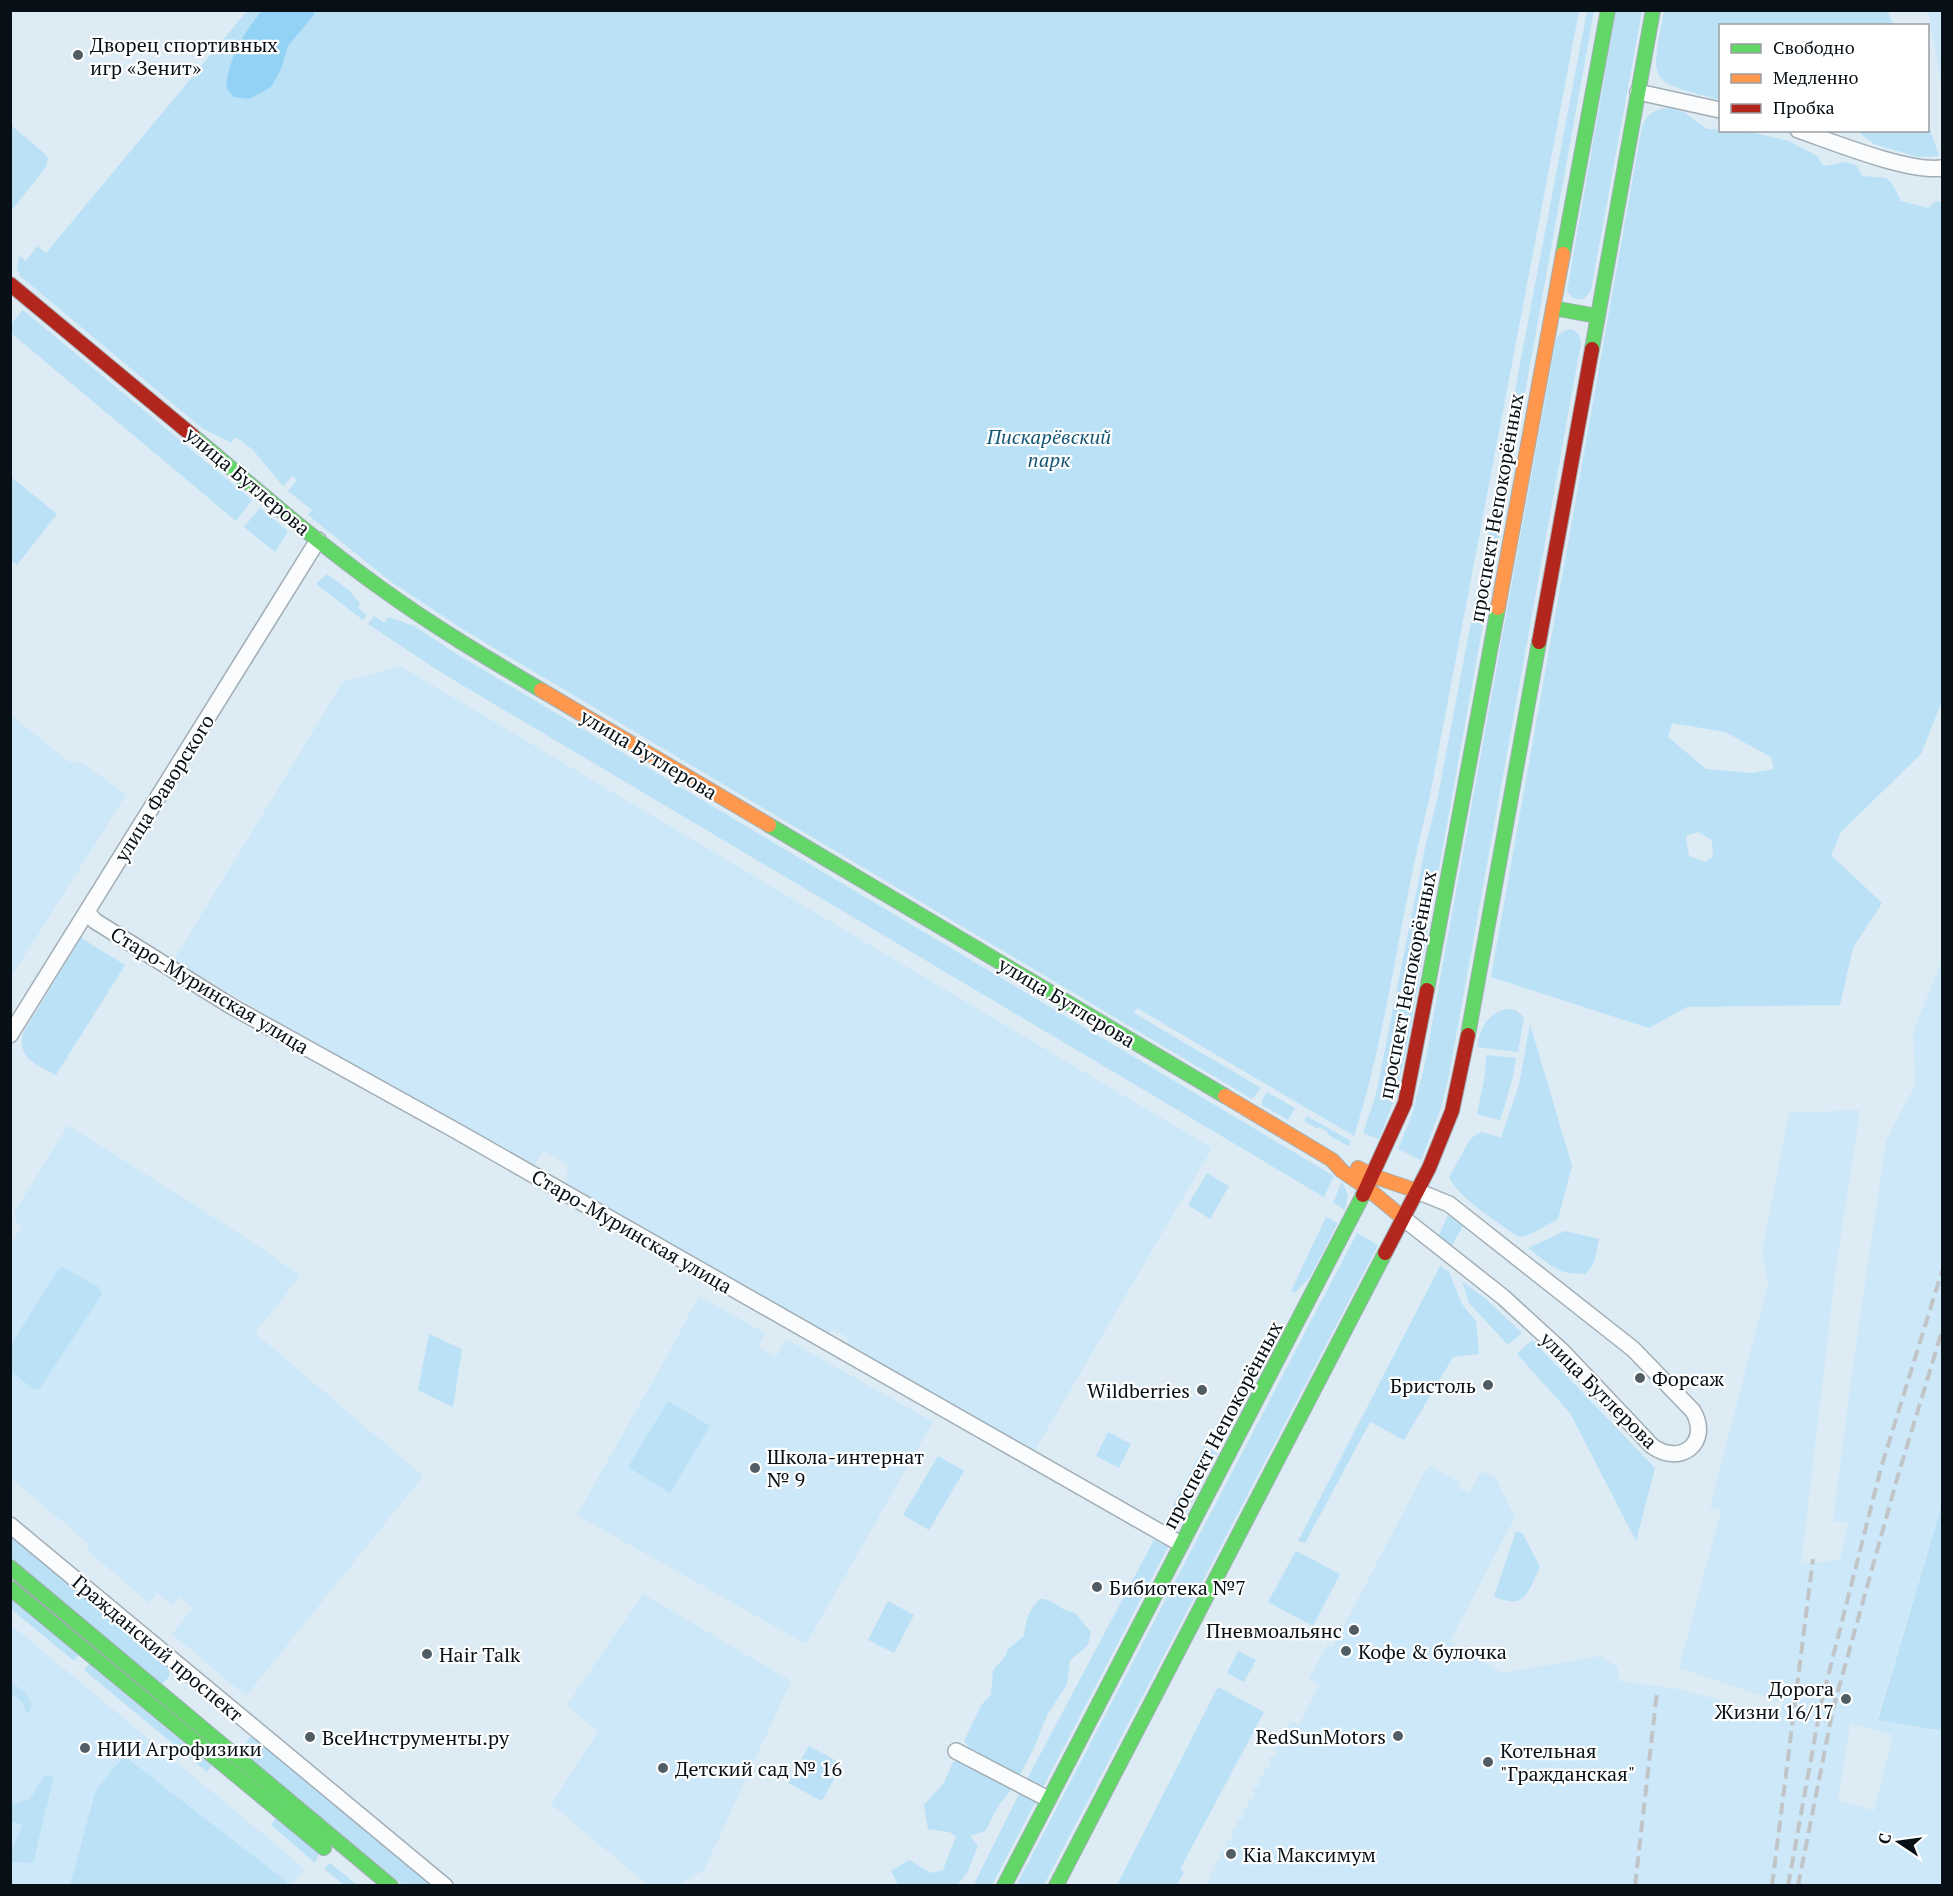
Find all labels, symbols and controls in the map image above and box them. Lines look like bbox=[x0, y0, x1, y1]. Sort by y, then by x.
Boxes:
legend bbox=[1719, 24, 1929, 132]
place label: Дворец спортивных игр «Зенит» bbox=[90, 31, 278, 81]
text: Свободно bbox=[1773, 35, 1855, 59]
marker: Дворец спортивных игр «Зенит» bbox=[71, 48, 85, 62]
text: Медленно bbox=[1773, 65, 1859, 89]
text: Пробка bbox=[1773, 95, 1835, 119]
street label: проспект Непокорённых bbox=[1463, 391, 1530, 624]
street label: улица Бутлерова bbox=[179, 420, 316, 541]
park label: Пискарёвский парк bbox=[986, 423, 1111, 473]
street label: улица Бутлерова bbox=[575, 702, 723, 806]
street label: улица Фаворского bbox=[107, 709, 220, 868]
street label: проспект Непокорённых bbox=[1372, 868, 1442, 1101]
street label: Старо-Муринская улица bbox=[106, 920, 314, 1060]
street label: улица Бутлерова bbox=[993, 950, 1141, 1054]
street label: Старо-Муринская улица bbox=[527, 1162, 737, 1300]
street label: проспект Непокорённых bbox=[1156, 1316, 1289, 1534]
street label: улица Бутлерова bbox=[1534, 1325, 1663, 1454]
place label: Форсаж bbox=[1652, 1365, 1725, 1392]
marker: Форсаж bbox=[1633, 1371, 1647, 1385]
place label: Бристоль bbox=[1390, 1372, 1476, 1399]
place label: Wildberries bbox=[1087, 1377, 1190, 1404]
marker: Бристоль bbox=[1481, 1378, 1495, 1392]
marker: Wildberries bbox=[1195, 1383, 1209, 1397]
place label: Школа-интернат № 9 bbox=[767, 1443, 924, 1493]
marker: Школа-интернат № 9 bbox=[748, 1461, 762, 1475]
street label: Гражданский проспект bbox=[67, 1568, 249, 1728]
place label: Бибиотека №7 bbox=[1109, 1574, 1246, 1601]
marker: Бибиотека №7 bbox=[1090, 1580, 1104, 1594]
place label: Пневмоальянс bbox=[1206, 1617, 1342, 1644]
marker: Пневмоальянс bbox=[1347, 1623, 1361, 1637]
place label: Кофе & булочка bbox=[1358, 1638, 1507, 1665]
place label: Hair Talk bbox=[439, 1641, 521, 1668]
marker: Кофе & булочка bbox=[1339, 1644, 1353, 1658]
marker: Hair Talk bbox=[420, 1647, 434, 1661]
place label: Дорога Жизни 16/17 bbox=[1714, 1675, 1834, 1725]
marker: Дорога Жизни 16/17 bbox=[1839, 1692, 1853, 1706]
place label: RedSunMotors bbox=[1255, 1723, 1386, 1750]
place label: ВсеИнструменты.ру bbox=[322, 1724, 510, 1751]
marker: RedSunMotors bbox=[1391, 1729, 1405, 1743]
marker: ВсеИнструменты.ру bbox=[303, 1730, 317, 1744]
place label: НИИ Агрофизики bbox=[97, 1735, 262, 1762]
place label: Котельная "Гражданская" bbox=[1500, 1737, 1635, 1787]
marker: НИИ Агрофизики bbox=[78, 1741, 92, 1755]
place label: Детский сад № 16 bbox=[675, 1755, 843, 1782]
marker: Котельная "Гражданская" bbox=[1481, 1755, 1495, 1769]
marker: Детский сад № 16 bbox=[656, 1761, 670, 1775]
north arrow bbox=[1869, 1812, 1929, 1872]
text: С bbox=[1872, 1831, 1896, 1846]
place label: Kia Максимум bbox=[1243, 1841, 1376, 1868]
marker: Kia Максимум bbox=[1224, 1847, 1238, 1861]

